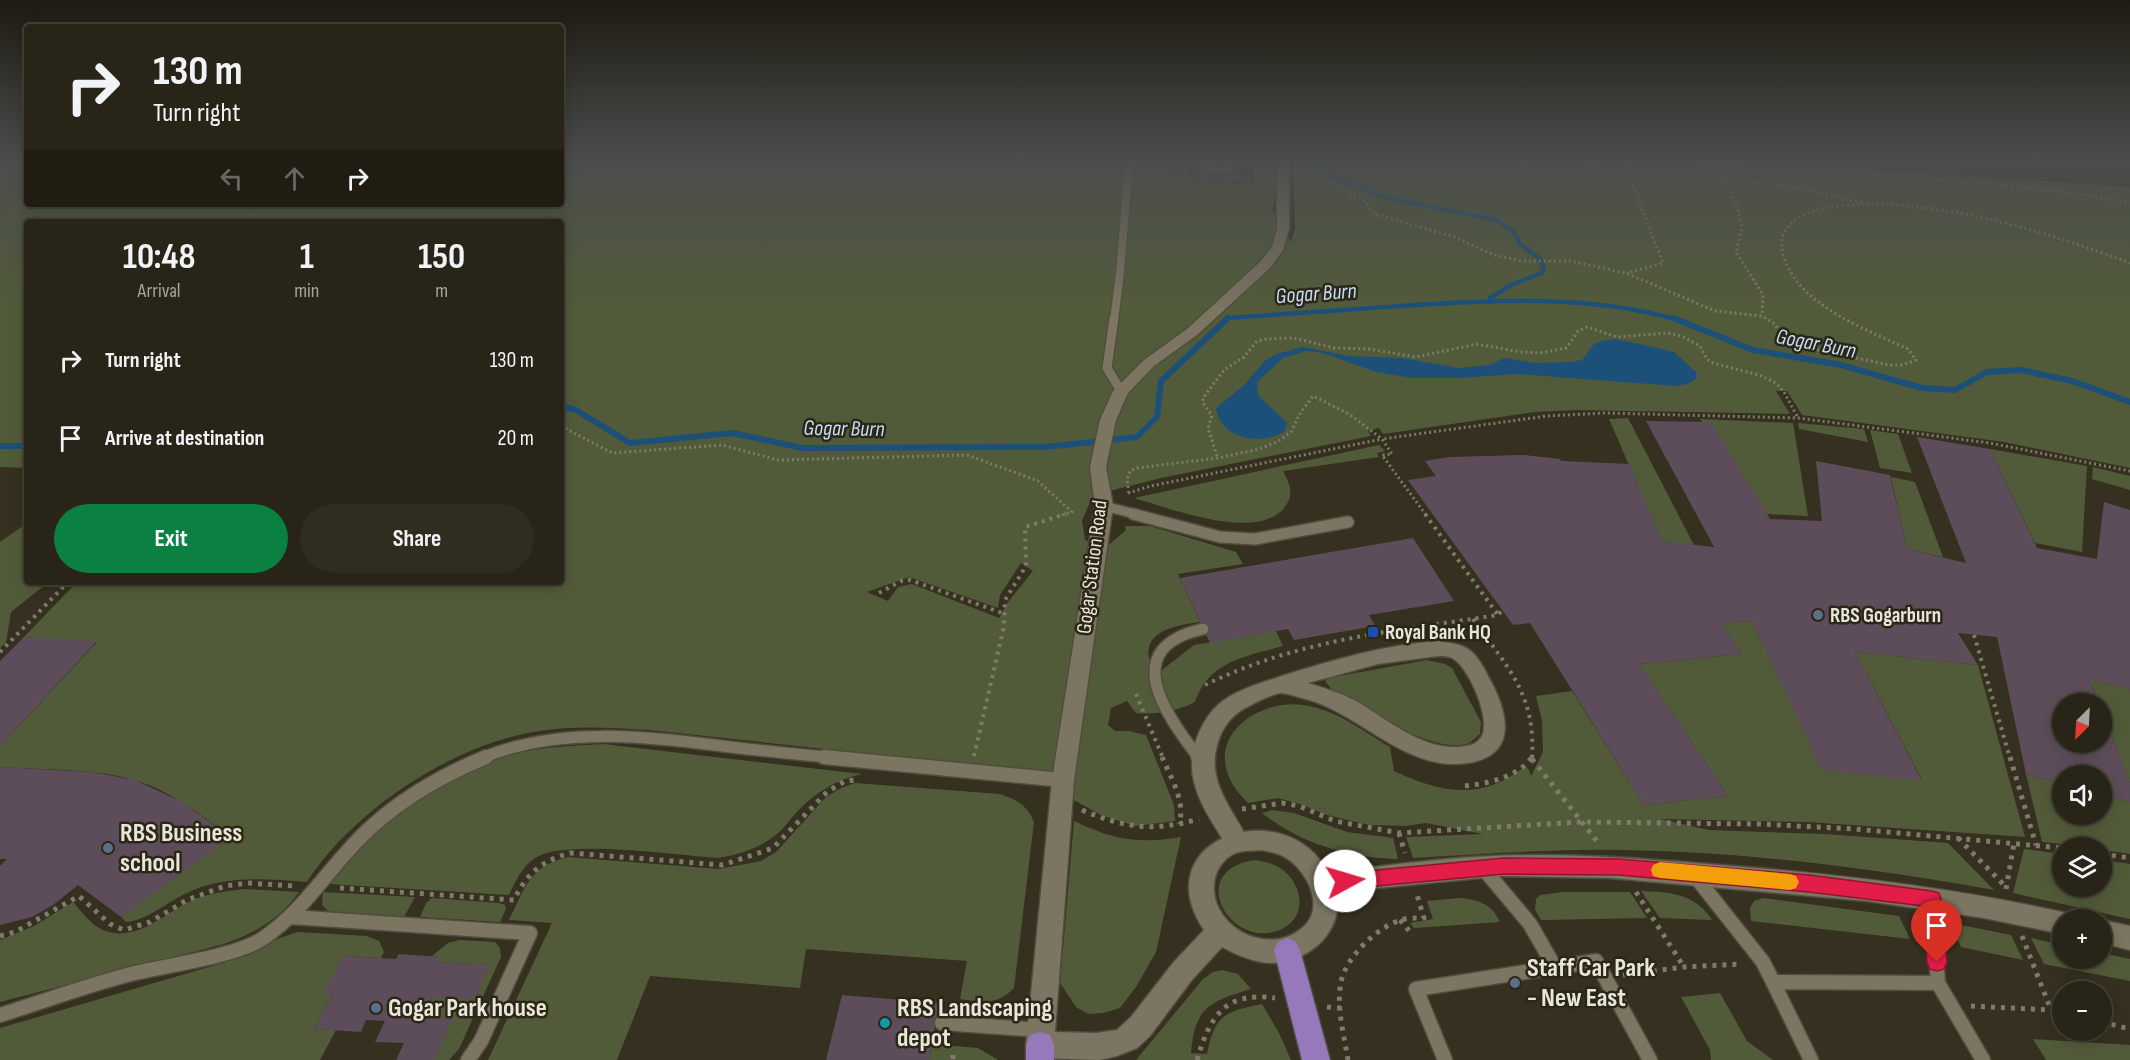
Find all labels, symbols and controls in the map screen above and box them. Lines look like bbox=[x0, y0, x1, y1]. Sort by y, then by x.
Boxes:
text: 130 m bbox=[153, 46, 243, 97]
icon: right bbox=[54, 48, 132, 126]
text: Turn right bbox=[153, 97, 240, 129]
icon: left bbox=[215, 162, 248, 195]
icon: ahead bbox=[278, 162, 311, 195]
icon: right bbox=[341, 162, 374, 195]
text: 10:48 bbox=[123, 236, 195, 279]
text: 1 bbox=[300, 236, 314, 279]
text: 150 bbox=[418, 236, 465, 279]
water label: Gogar Burn bbox=[1275, 278, 1357, 310]
text: Arrival bbox=[138, 279, 181, 303]
text: min bbox=[294, 279, 319, 303]
text: m bbox=[435, 279, 448, 303]
water label: Gogar Burn bbox=[1774, 323, 1858, 365]
icon: right bbox=[54, 344, 87, 377]
text: Turn right bbox=[105, 347, 181, 374]
text: 130 m bbox=[490, 347, 534, 374]
water label: Gogar Burn bbox=[803, 415, 885, 443]
icon: arrive bbox=[54, 422, 87, 455]
text: Arrive at destination bbox=[105, 425, 264, 452]
text: 20 m bbox=[498, 425, 534, 452]
street label: Gogar Station Road bbox=[1071, 499, 1113, 635]
button: Exit bbox=[54, 504, 288, 573]
button: Share bbox=[300, 504, 534, 573]
place label: RBS Gogarburn bbox=[1830, 603, 1941, 628]
marker: RBS Gogarburn bbox=[1811, 608, 1825, 622]
place label: Royal Bank HQ bbox=[1385, 620, 1491, 645]
marker: Royal Bank HQ bbox=[1366, 625, 1380, 639]
north arrow bbox=[2052, 693, 2112, 753]
map controls bbox=[2052, 693, 2112, 1041]
button: sound bbox=[2052, 765, 2112, 825]
place label: RBS Business school bbox=[120, 818, 242, 879]
button: layers bbox=[2052, 837, 2112, 897]
marker: RBS Business school bbox=[101, 841, 115, 855]
position arrow bbox=[1313, 849, 1377, 913]
pin bbox=[1911, 900, 1962, 962]
icon: arrive bbox=[1920, 909, 1953, 942]
button: + bbox=[2052, 909, 2112, 969]
place label: Staff Car Park - New East bbox=[1527, 953, 1655, 1014]
marker: Staff Car Park - New East bbox=[1508, 976, 1522, 990]
button: − bbox=[2052, 981, 2112, 1041]
place label: Gogar Park house bbox=[388, 993, 547, 1024]
place label: RBS Landscaping depot bbox=[897, 993, 1052, 1054]
marker: Gogar Park house bbox=[369, 1001, 383, 1015]
marker: RBS Landscaping depot bbox=[878, 1016, 892, 1030]

